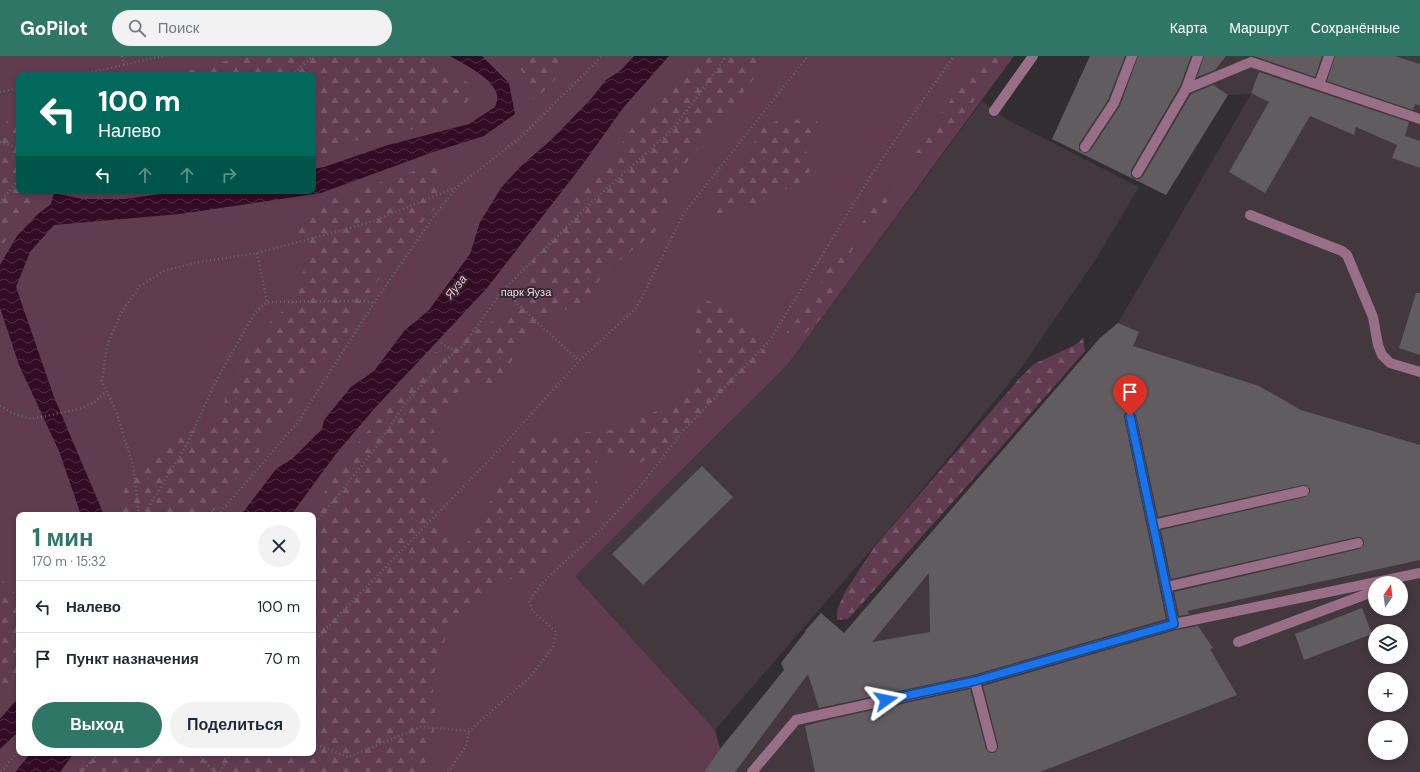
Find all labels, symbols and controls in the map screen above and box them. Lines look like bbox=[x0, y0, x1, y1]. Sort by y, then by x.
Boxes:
search box bbox=[112, 10, 392, 46]
text: GoPilot bbox=[20, 16, 88, 41]
icon: search bbox=[126, 17, 148, 39]
text: Поиск bbox=[158, 18, 199, 38]
text: Карта bbox=[1170, 19, 1207, 37]
text: Маршрут bbox=[1229, 19, 1289, 37]
text: Сохранённые bbox=[1311, 19, 1400, 37]
text: 100 m bbox=[98, 83, 181, 120]
icon: left bbox=[32, 88, 84, 140]
text: Налево bbox=[98, 119, 161, 143]
icon: left bbox=[92, 164, 114, 186]
icon: ahead bbox=[134, 164, 156, 186]
icon: ahead bbox=[176, 164, 198, 186]
icon: right bbox=[218, 164, 240, 186]
water label: Яуза bbox=[441, 271, 471, 303]
park label: парк Яуза bbox=[501, 285, 552, 299]
pin bbox=[1113, 375, 1147, 416]
icon: arrive bbox=[1119, 381, 1141, 403]
text: 1 мин bbox=[32, 522, 93, 553]
button: close bbox=[258, 525, 300, 567]
text: 170 m · 15:32 bbox=[32, 553, 106, 570]
north arrow bbox=[1368, 576, 1408, 616]
map controls bbox=[1368, 576, 1408, 760]
icon: left bbox=[32, 596, 54, 618]
text: Налево bbox=[66, 597, 121, 617]
text: 100 m bbox=[257, 597, 300, 617]
button: layers bbox=[1368, 624, 1408, 664]
icon: arrive bbox=[32, 648, 54, 670]
text: Пункт назначения bbox=[66, 649, 199, 669]
text: 70 m bbox=[265, 649, 300, 669]
button: + bbox=[1368, 672, 1408, 712]
position arrow bbox=[865, 679, 907, 721]
button: Выход bbox=[32, 702, 162, 748]
button: Поделиться bbox=[170, 702, 300, 748]
button: − bbox=[1368, 720, 1408, 760]

